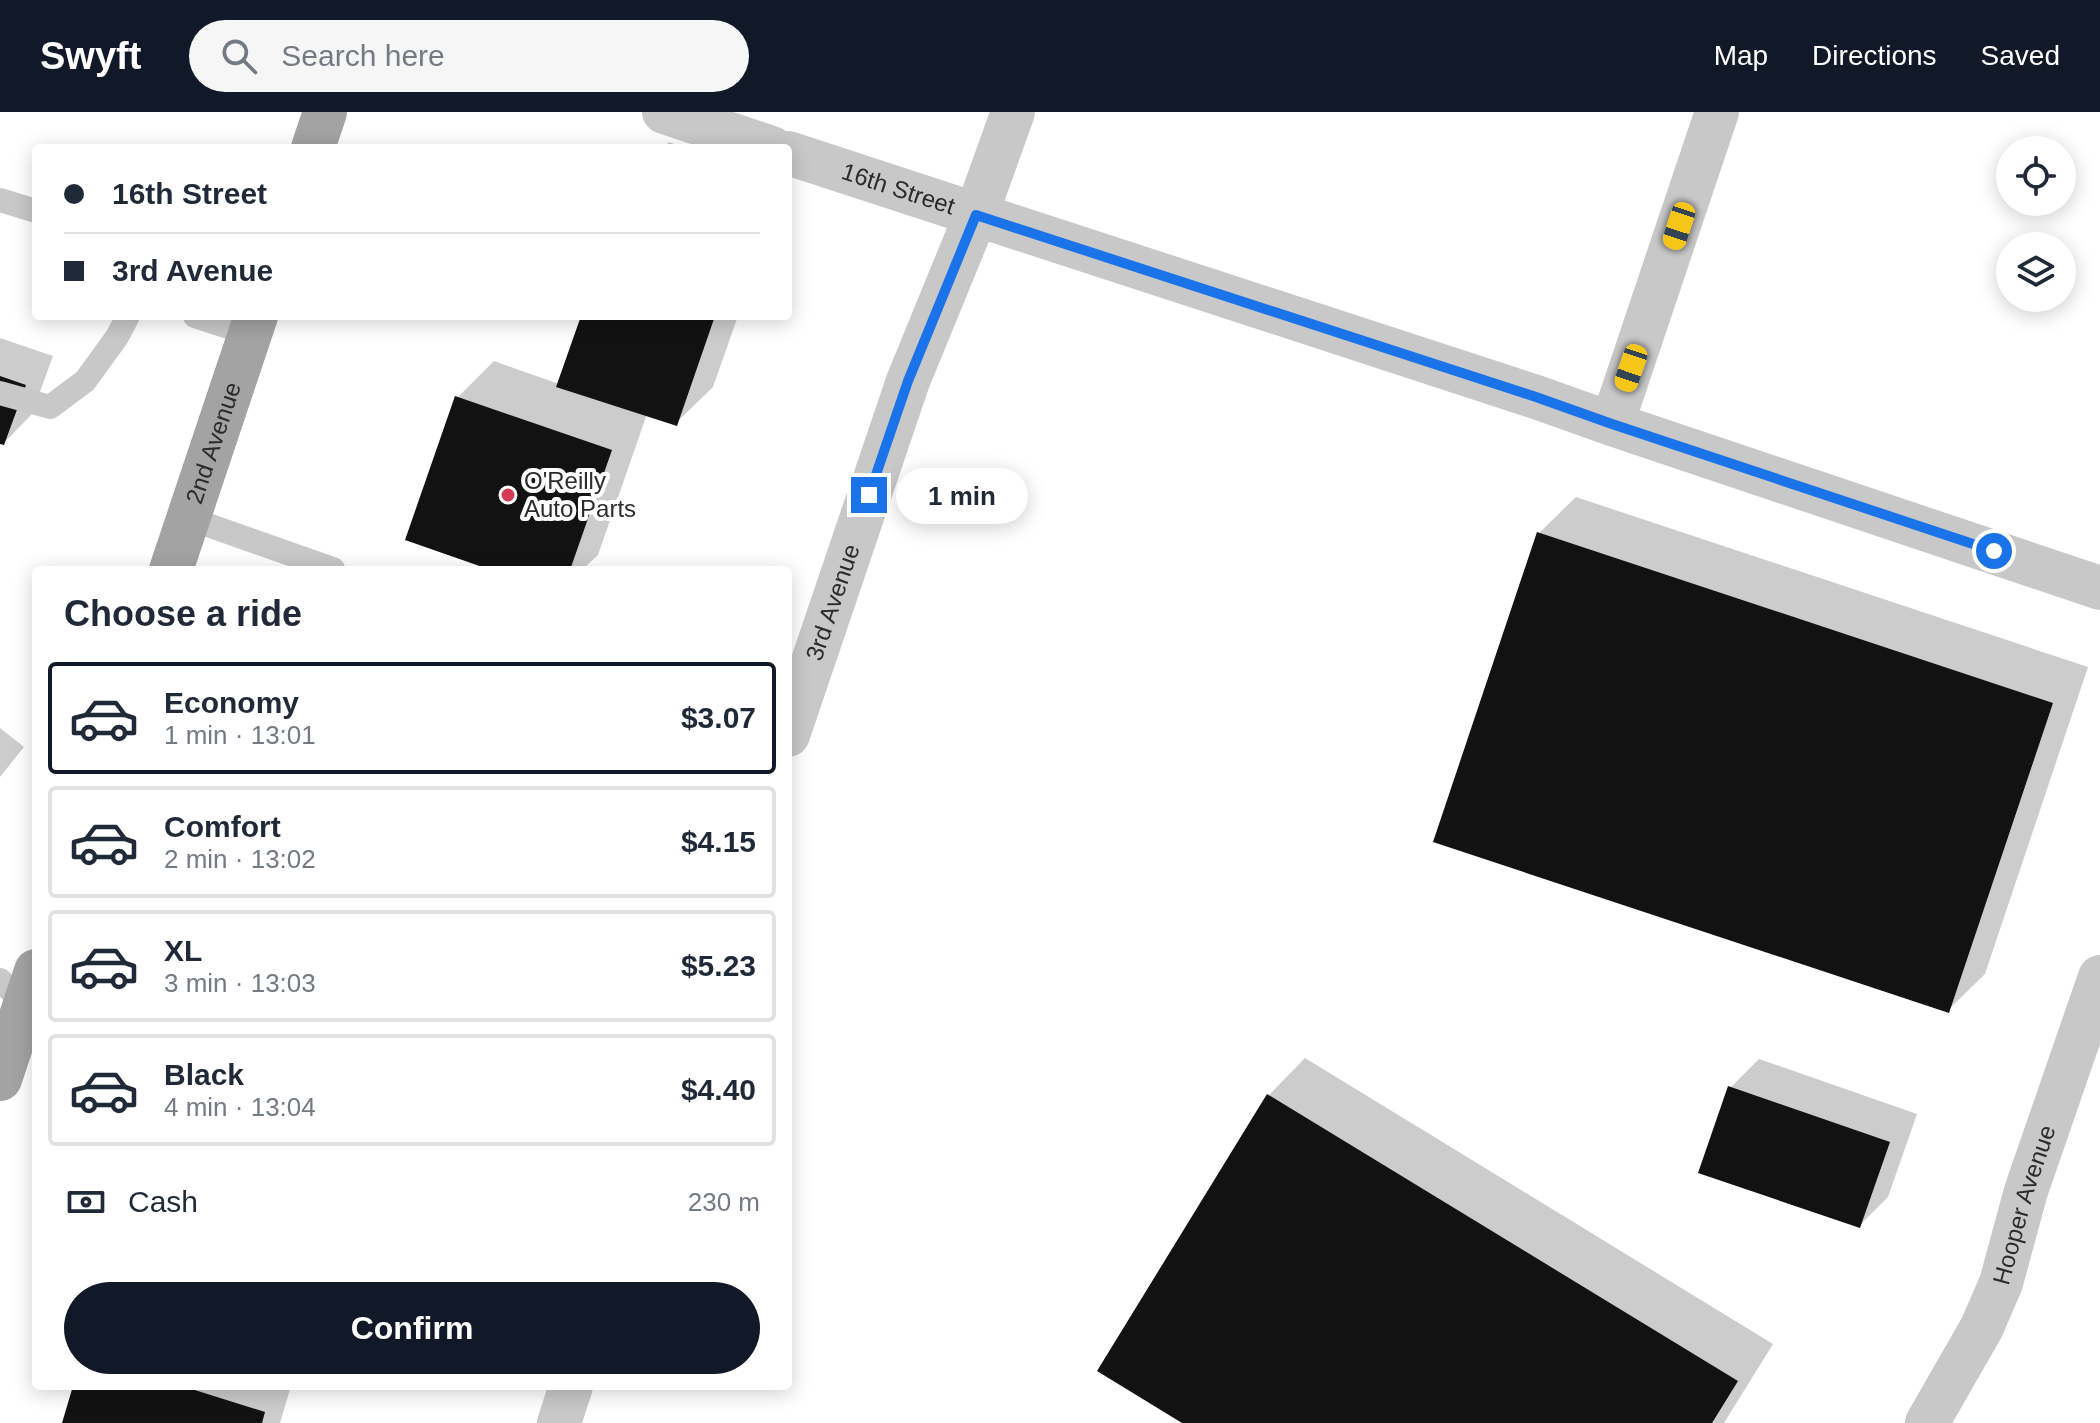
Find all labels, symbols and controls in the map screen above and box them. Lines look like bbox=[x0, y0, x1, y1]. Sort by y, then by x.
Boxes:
search box bbox=[189, 20, 749, 92]
icon: search bbox=[217, 34, 261, 78]
text: Swyft bbox=[40, 35, 141, 77]
text: Search here bbox=[281, 39, 445, 72]
text: Map bbox=[1714, 40, 1768, 71]
text: Directions bbox=[1812, 40, 1937, 71]
text: Saved bbox=[1981, 40, 2060, 71]
map controls bbox=[1996, 136, 2076, 312]
button: locate bbox=[1996, 136, 2076, 216]
street label: 16th Street bbox=[838, 157, 959, 220]
text: 16th Street bbox=[112, 177, 267, 210]
car bbox=[1660, 199, 1698, 253]
button: layers bbox=[1996, 232, 2076, 312]
text: 3rd Avenue bbox=[112, 254, 273, 287]
car bbox=[1612, 341, 1650, 395]
street label: 2nd Avenue bbox=[180, 379, 246, 507]
place label: O'Reilly Auto Parts bbox=[524, 467, 636, 522]
callout: 1 min bbox=[897, 467, 1029, 523]
route end bbox=[851, 477, 887, 513]
text: 1 min bbox=[928, 481, 996, 511]
marker: O'Reilly Auto Parts bbox=[499, 486, 517, 504]
route start bbox=[1976, 533, 2012, 569]
street label: 3rd Avenue bbox=[800, 541, 865, 664]
text: Choose a ride bbox=[64, 593, 302, 634]
icon: car bbox=[68, 682, 140, 754]
text: Economy bbox=[164, 686, 299, 719]
text: $3.07 bbox=[681, 701, 756, 734]
text: 1 min · 13:01 bbox=[164, 720, 316, 750]
icon: car bbox=[68, 806, 140, 878]
text: Comfort bbox=[164, 810, 281, 843]
text: $4.15 bbox=[681, 825, 756, 858]
text: 2 min · 13:02 bbox=[164, 844, 316, 874]
icon: car bbox=[68, 930, 140, 1002]
text: XL bbox=[164, 934, 202, 967]
text: $5.23 bbox=[681, 949, 756, 982]
text: 3 min · 13:03 bbox=[164, 968, 316, 998]
icon: car bbox=[68, 1054, 140, 1126]
text: Black bbox=[164, 1058, 244, 1091]
text: $4.40 bbox=[681, 1073, 756, 1106]
text: 4 min · 13:04 bbox=[164, 1092, 316, 1122]
street label: Hooper Avenue bbox=[1987, 1122, 2061, 1288]
icon: cash bbox=[64, 1180, 108, 1224]
text: Cash bbox=[128, 1185, 198, 1218]
text: 230 m bbox=[688, 1187, 760, 1217]
button: Confirm bbox=[64, 1282, 760, 1374]

